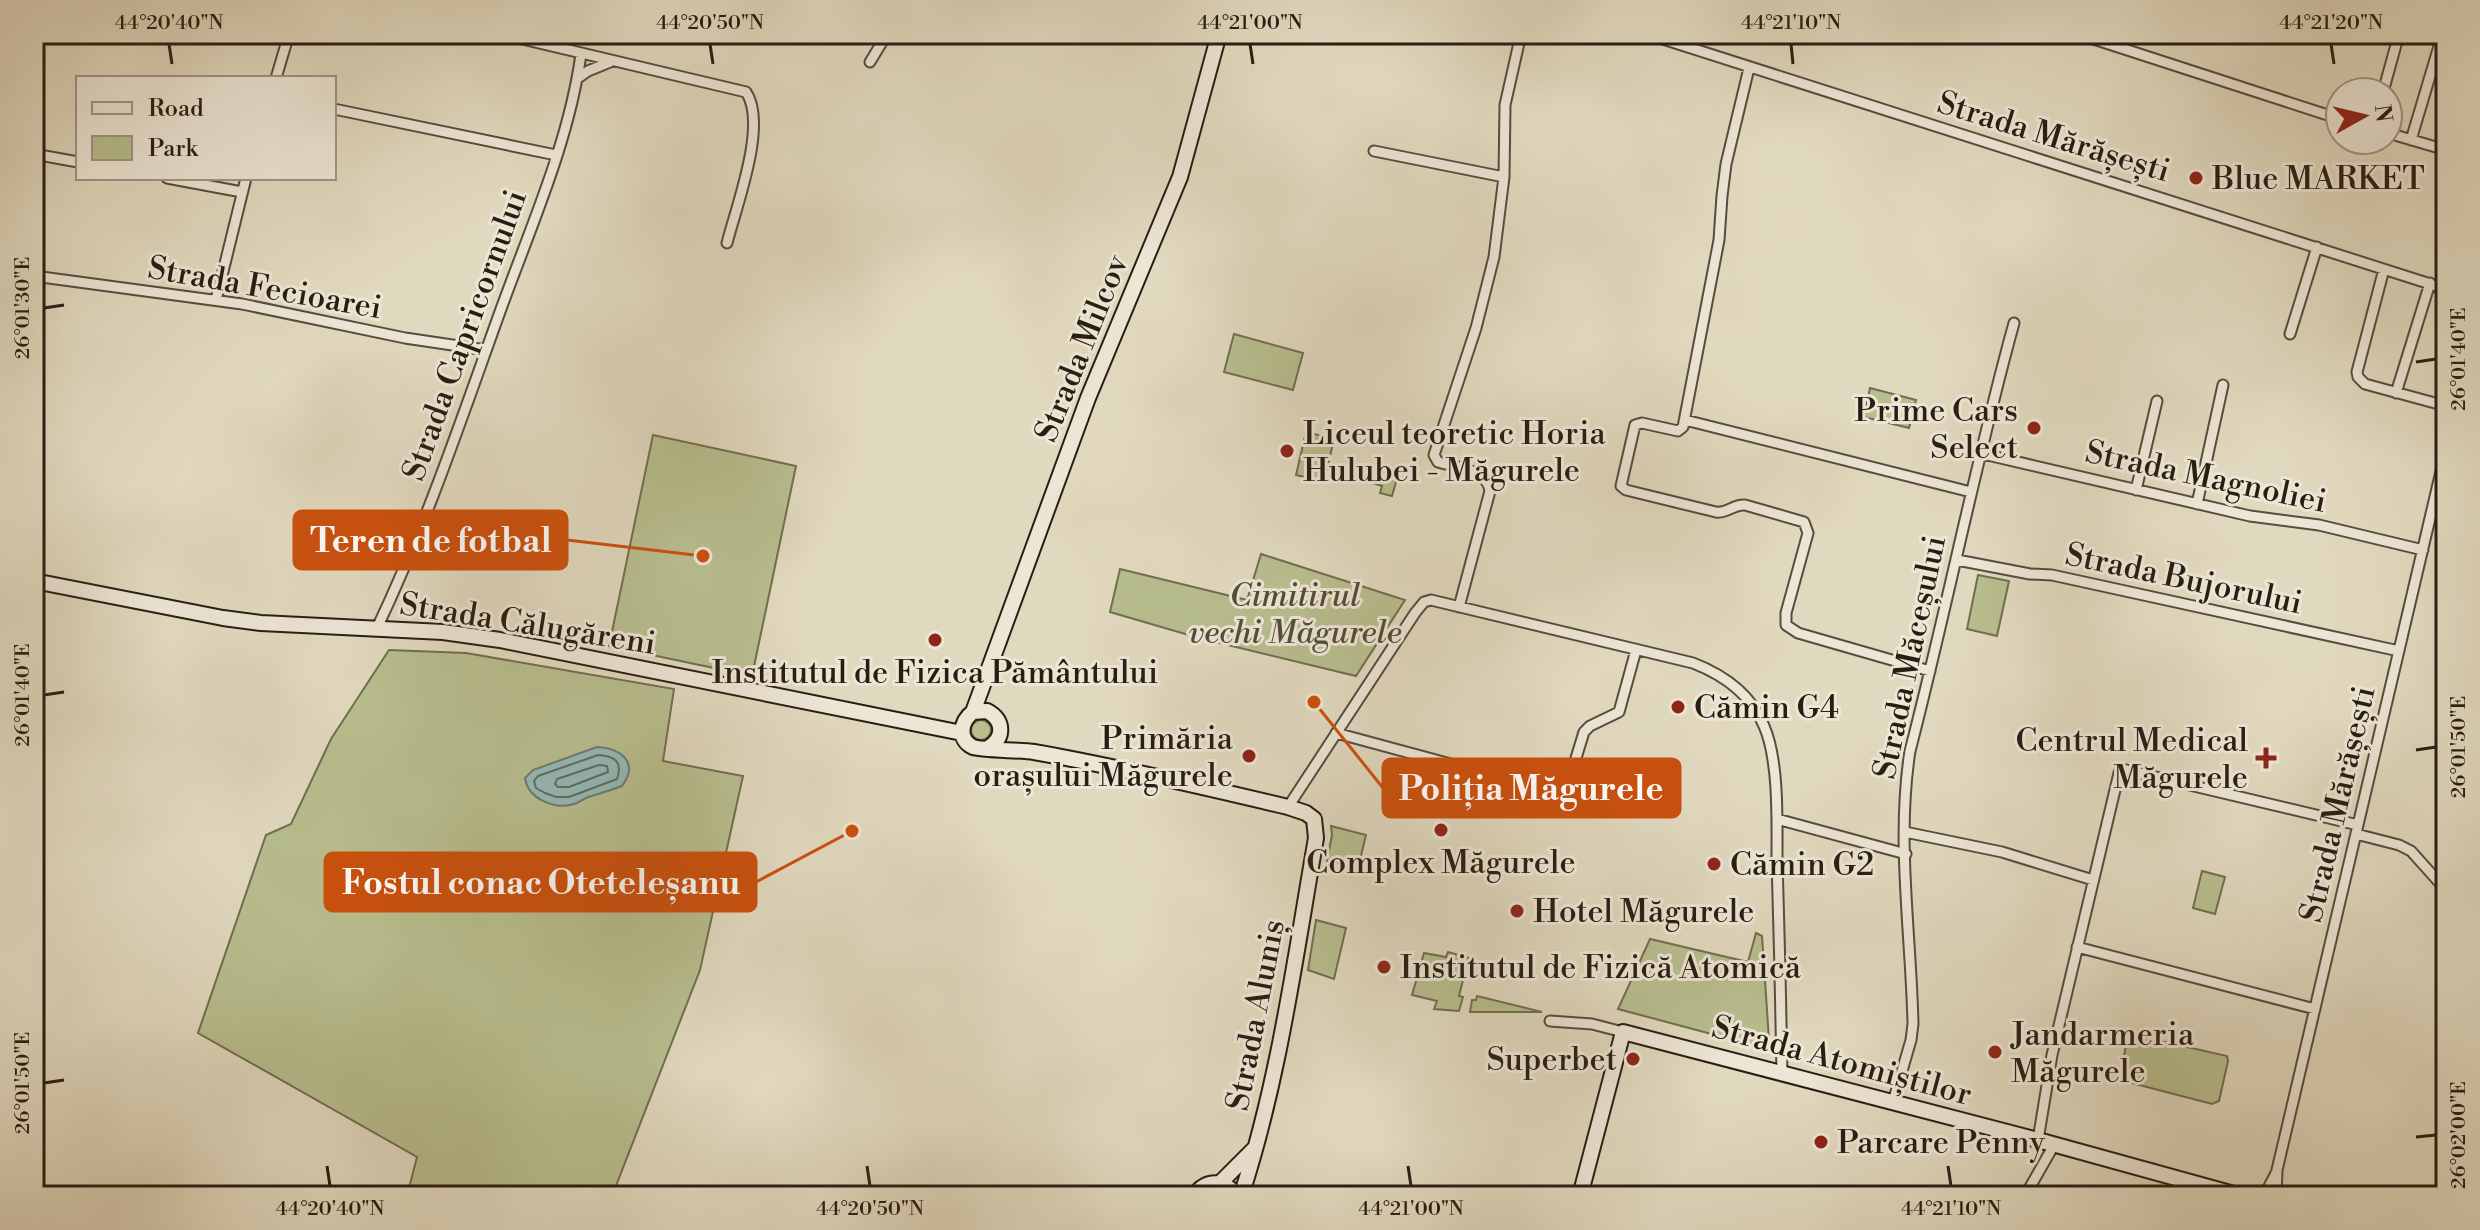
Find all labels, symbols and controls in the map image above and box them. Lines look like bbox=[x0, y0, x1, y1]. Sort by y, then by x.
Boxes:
text: 44°20'40"N bbox=[115, 11, 223, 36]
text: 44°20'50"N bbox=[656, 11, 764, 36]
text: 44°21'00"N bbox=[1197, 11, 1303, 36]
text: 44°21'10"N bbox=[1741, 11, 1841, 36]
text: 44°21'20"N bbox=[2279, 11, 2383, 36]
legend bbox=[76, 76, 336, 180]
north arrow bbox=[2324, 76, 2404, 156]
street label: Strada Mărășești bbox=[1933, 83, 2175, 191]
text: Road bbox=[148, 94, 204, 124]
text: N bbox=[2368, 103, 2397, 125]
text: Park bbox=[148, 134, 199, 164]
place label: Blue MARKET bbox=[2211, 159, 2425, 199]
marker: Blue MARKET bbox=[2187, 169, 2205, 187]
street label: Strada Capricornului bbox=[394, 185, 536, 486]
street label: Strada Fecioarei bbox=[145, 248, 385, 328]
street label: Strada Milcov bbox=[1026, 248, 1138, 448]
text: 26°01'30"E bbox=[11, 257, 36, 359]
text: 26°01'40"E bbox=[2447, 307, 2472, 411]
place label: Prime Cars Select bbox=[1854, 391, 2018, 468]
place label: Liceul teoretic Horia Hulubei - Măgurele bbox=[1303, 414, 1607, 491]
marker: Prime Cars Select bbox=[2025, 419, 2043, 437]
street label: Strada Magnoliei bbox=[2082, 432, 2330, 522]
marker: Liceul teoretic Horia Hulubei - Măgurele bbox=[1278, 442, 1296, 460]
callout: Teren de fotbal bbox=[294, 511, 567, 569]
text: Teren de fotbal bbox=[310, 521, 552, 563]
street label: Strada Măceșului bbox=[1865, 532, 1955, 783]
street label: Strada Bujorului bbox=[2062, 534, 2306, 624]
park label: Cimitirul vechi Măgurele bbox=[1188, 576, 1402, 653]
street label: Strada Călugăreni bbox=[397, 584, 659, 664]
marker: Institutul de Fizica Pământului bbox=[926, 631, 944, 649]
text: 26°01'40"E bbox=[11, 643, 36, 747]
place label: Institutul de Fizica Pământului bbox=[712, 653, 1158, 693]
street label: Strada Mărășești bbox=[2291, 682, 2385, 926]
place label: Cămin G4 bbox=[1694, 688, 1839, 728]
text: 26°01'50"E bbox=[2447, 696, 2472, 798]
marker: Cămin G4 bbox=[1669, 698, 1687, 716]
place label: Primăria orașului Măgurele bbox=[973, 719, 1234, 796]
place label: Centrul Medical Măgurele bbox=[2015, 721, 2249, 798]
marker: Primăria orașului Măgurele bbox=[1240, 747, 1258, 765]
marker: Centrul Medical Măgurele bbox=[2255, 747, 2277, 769]
callout: Poliția Măgurele bbox=[1383, 759, 1680, 817]
text: Poliția Măgurele bbox=[1398, 769, 1664, 811]
marker: Complex Măgurele bbox=[1432, 821, 1450, 839]
place label: Complex Măgurele bbox=[1306, 843, 1576, 883]
place label: Cămin G2 bbox=[1730, 845, 1874, 885]
callout: Fostul conac Oteteleșanu bbox=[325, 853, 756, 911]
marker: Cămin G2 bbox=[1705, 855, 1723, 873]
text: Fostul conac Oteteleșanu bbox=[342, 863, 740, 905]
place label: Hotel Măgurele bbox=[1533, 892, 1754, 932]
marker: Hotel Măgurele bbox=[1508, 902, 1526, 920]
street label: Strada Aluniș bbox=[1218, 916, 1294, 1114]
place label: Institutul de Fizică Atomică bbox=[1400, 948, 1802, 988]
marker: Institutul de Fizică Atomică bbox=[1375, 958, 1393, 976]
street label: Strada Atomiștilor bbox=[1707, 1007, 1976, 1115]
place label: Jandarmeria Măgurele bbox=[2010, 1015, 2195, 1092]
text: 26°01'50"E bbox=[11, 1032, 36, 1134]
place label: Superbet bbox=[1486, 1040, 1617, 1080]
marker: Jandarmeria Măgurele bbox=[1986, 1043, 2004, 1061]
marker: Superbet bbox=[1624, 1050, 1642, 1068]
text: 26°02'00"E bbox=[2447, 1081, 2472, 1189]
place label: Parcare Penny bbox=[1837, 1123, 2045, 1163]
marker: Parcare Penny bbox=[1812, 1133, 1830, 1151]
text: 44°20'40"N bbox=[276, 1197, 384, 1222]
text: 44°20'50"N bbox=[816, 1197, 924, 1222]
text: 44°21'00"N bbox=[1358, 1197, 1464, 1222]
text: 44°21'10"N bbox=[1901, 1197, 2001, 1222]

